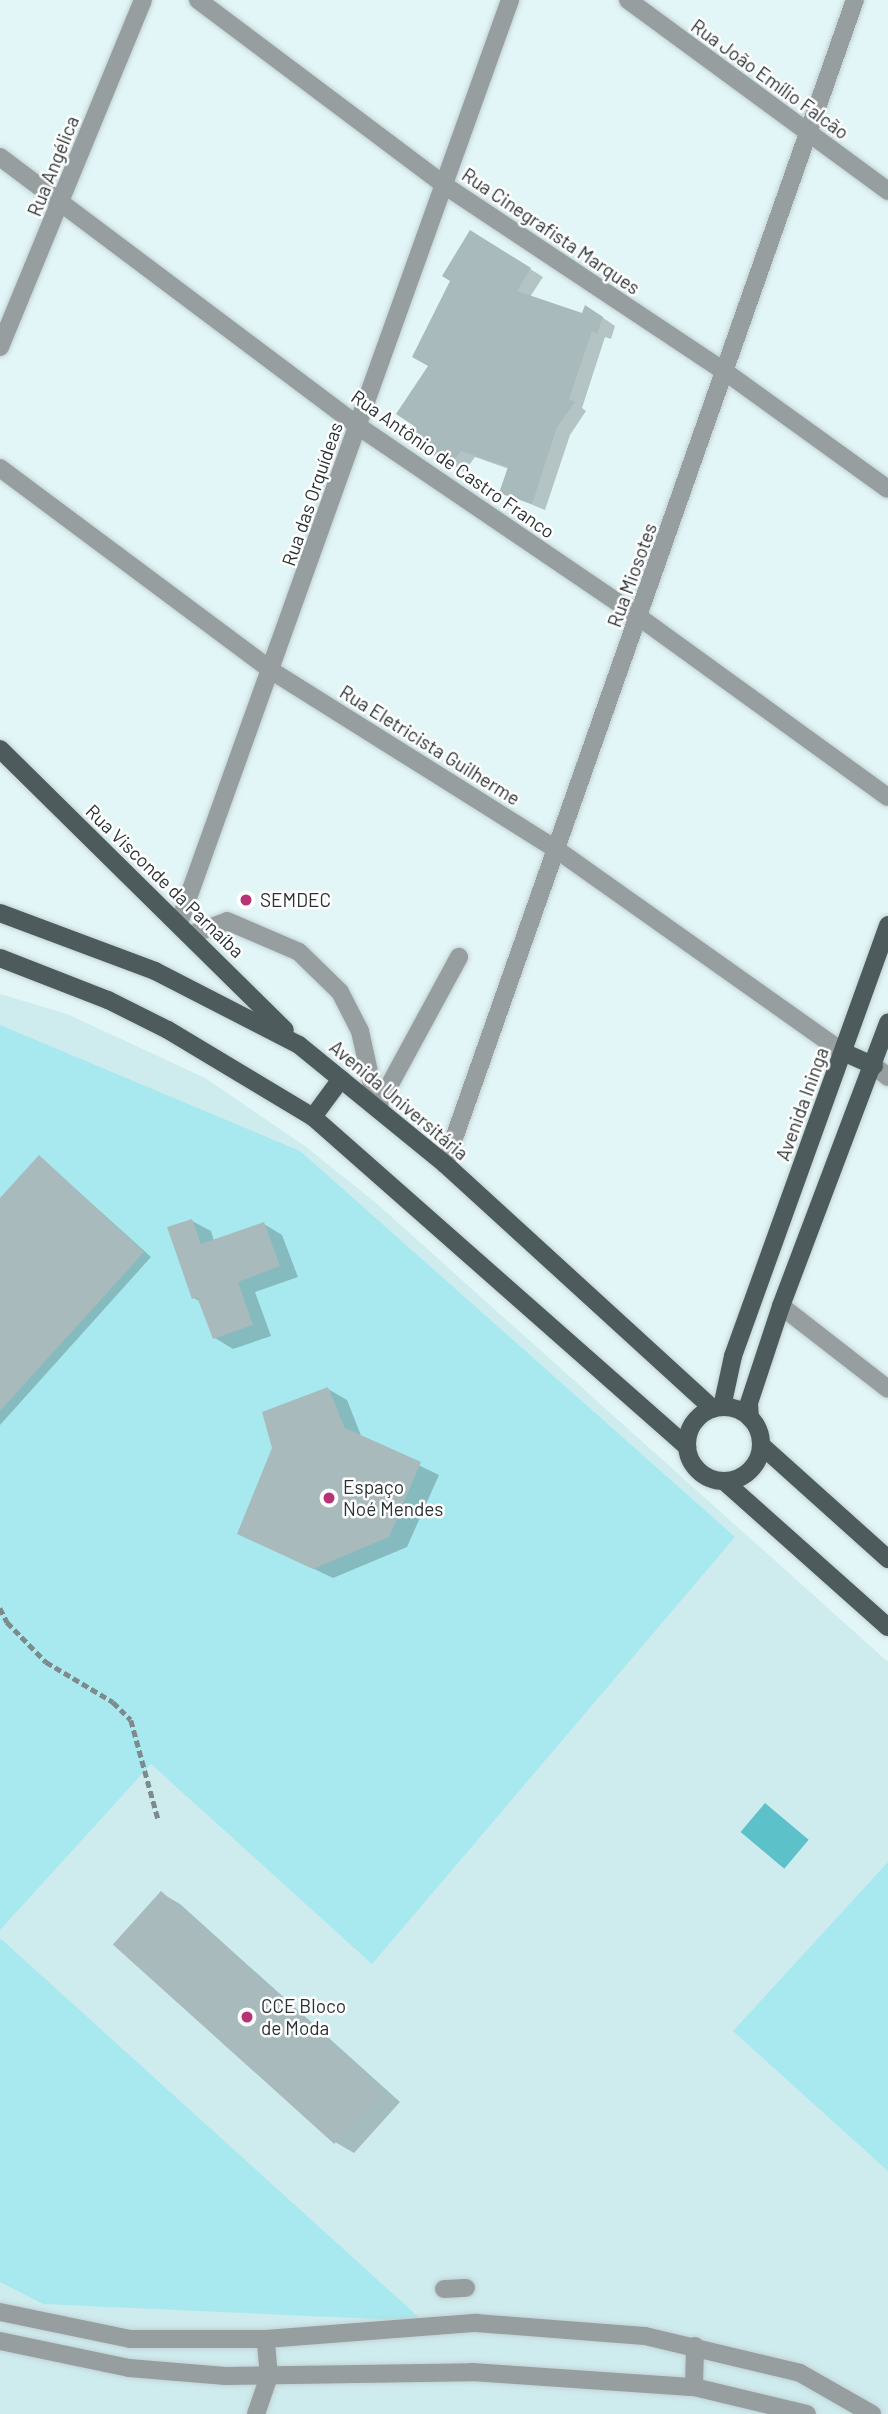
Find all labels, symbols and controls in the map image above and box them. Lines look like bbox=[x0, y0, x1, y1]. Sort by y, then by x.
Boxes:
street label: Rua João Emílio Falcão bbox=[687, 14, 853, 144]
street label: Rua Angélica bbox=[23, 113, 83, 219]
street label: Rua Cinegrafista Marques bbox=[458, 163, 644, 299]
street label: Rua Antônio de Castro Franco bbox=[347, 385, 559, 543]
street label: Rua das Orquídeas bbox=[277, 419, 347, 569]
street label: Rua Miosotes bbox=[603, 520, 661, 630]
street label: Rua Eletricista Guilherme bbox=[336, 680, 524, 810]
street label: Rua Visconde da Parnaíba bbox=[81, 800, 249, 962]
place label: SEMDEC bbox=[260, 889, 331, 911]
marker: SEMDEC bbox=[238, 892, 254, 908]
street label: Avenida Universitária bbox=[325, 1035, 473, 1165]
street label: Avenida Ininga bbox=[771, 1044, 833, 1164]
place label: Espaço Noé Mendes bbox=[343, 1476, 443, 1520]
marker: Espaço Noé Mendes bbox=[321, 1490, 337, 1506]
place label: CCE Bloco de Moda bbox=[261, 1995, 346, 2039]
marker: CCE Bloco de Moda bbox=[239, 2009, 255, 2025]

